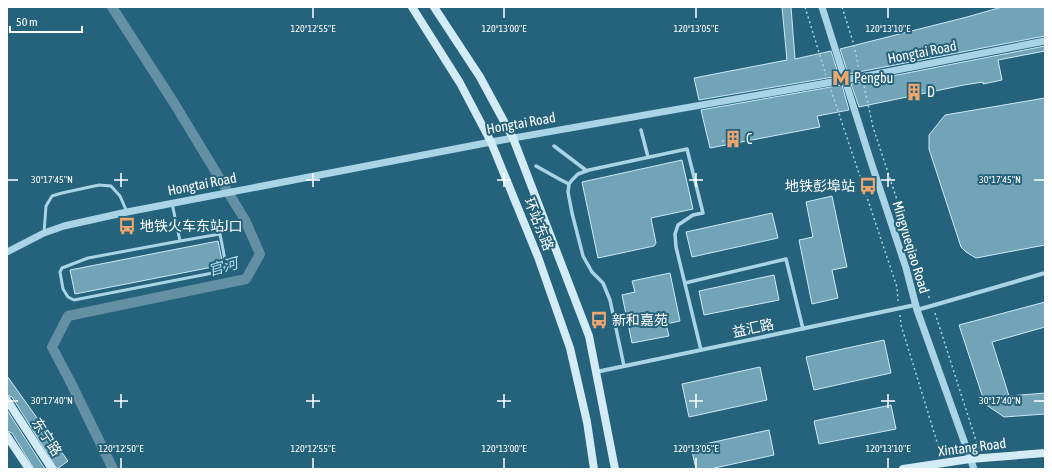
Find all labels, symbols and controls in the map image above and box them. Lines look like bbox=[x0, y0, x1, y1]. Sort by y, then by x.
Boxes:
scale bar bbox=[10, 8, 82, 34]
text: 50 m bbox=[16, 15, 38, 29]
text: 120°12'55"E bbox=[291, 23, 336, 34]
text: 120°13'00"E bbox=[482, 23, 527, 34]
text: 120°13'05"E bbox=[674, 23, 719, 34]
text: 120°13'10"E bbox=[866, 23, 911, 34]
street label: Hongtai Road bbox=[886, 37, 958, 67]
metro station icon: Pengbu bbox=[831, 68, 851, 88]
place label: Pengbu bbox=[854, 70, 893, 86]
building icon: D bbox=[904, 82, 924, 102]
place label: D bbox=[927, 84, 935, 100]
street label: Hongtai Road bbox=[485, 109, 557, 137]
building icon: C bbox=[723, 129, 743, 149]
place label: C bbox=[746, 131, 753, 147]
street label: Hongtai Road bbox=[166, 169, 238, 199]
text: 30°17'45"N bbox=[31, 174, 73, 185]
text: 30°17'45"N bbox=[979, 174, 1021, 185]
bus stop icon: 地铁彭埠站 bbox=[858, 176, 878, 196]
place label: 地铁彭埠站 bbox=[785, 178, 855, 194]
street label: 环站东路 bbox=[521, 195, 557, 253]
street label: Mingyueqiao Road bbox=[889, 199, 933, 295]
bus stop icon: 地铁火车东站J口 bbox=[117, 216, 137, 236]
place label: 地铁火车东站J口 bbox=[140, 218, 242, 234]
water label: 官河 bbox=[206, 253, 243, 279]
bus stop icon: 新和嘉苑 bbox=[589, 310, 609, 330]
place label: 新和嘉苑 bbox=[612, 312, 668, 328]
street label: 益汇路 bbox=[731, 316, 775, 340]
text: 30°17'40"N bbox=[31, 395, 73, 406]
text: 30°17'40"N bbox=[979, 395, 1021, 406]
street label: 东宁路 bbox=[29, 415, 65, 459]
street label: Xintang Road bbox=[937, 435, 1007, 459]
text: 120°12'50"E bbox=[99, 443, 144, 454]
text: 120°12'55"E bbox=[291, 443, 336, 454]
text: 120°13'00"E bbox=[482, 443, 527, 454]
text: 120°13'05"E bbox=[674, 443, 719, 454]
text: 120°13'10"E bbox=[866, 443, 911, 454]

